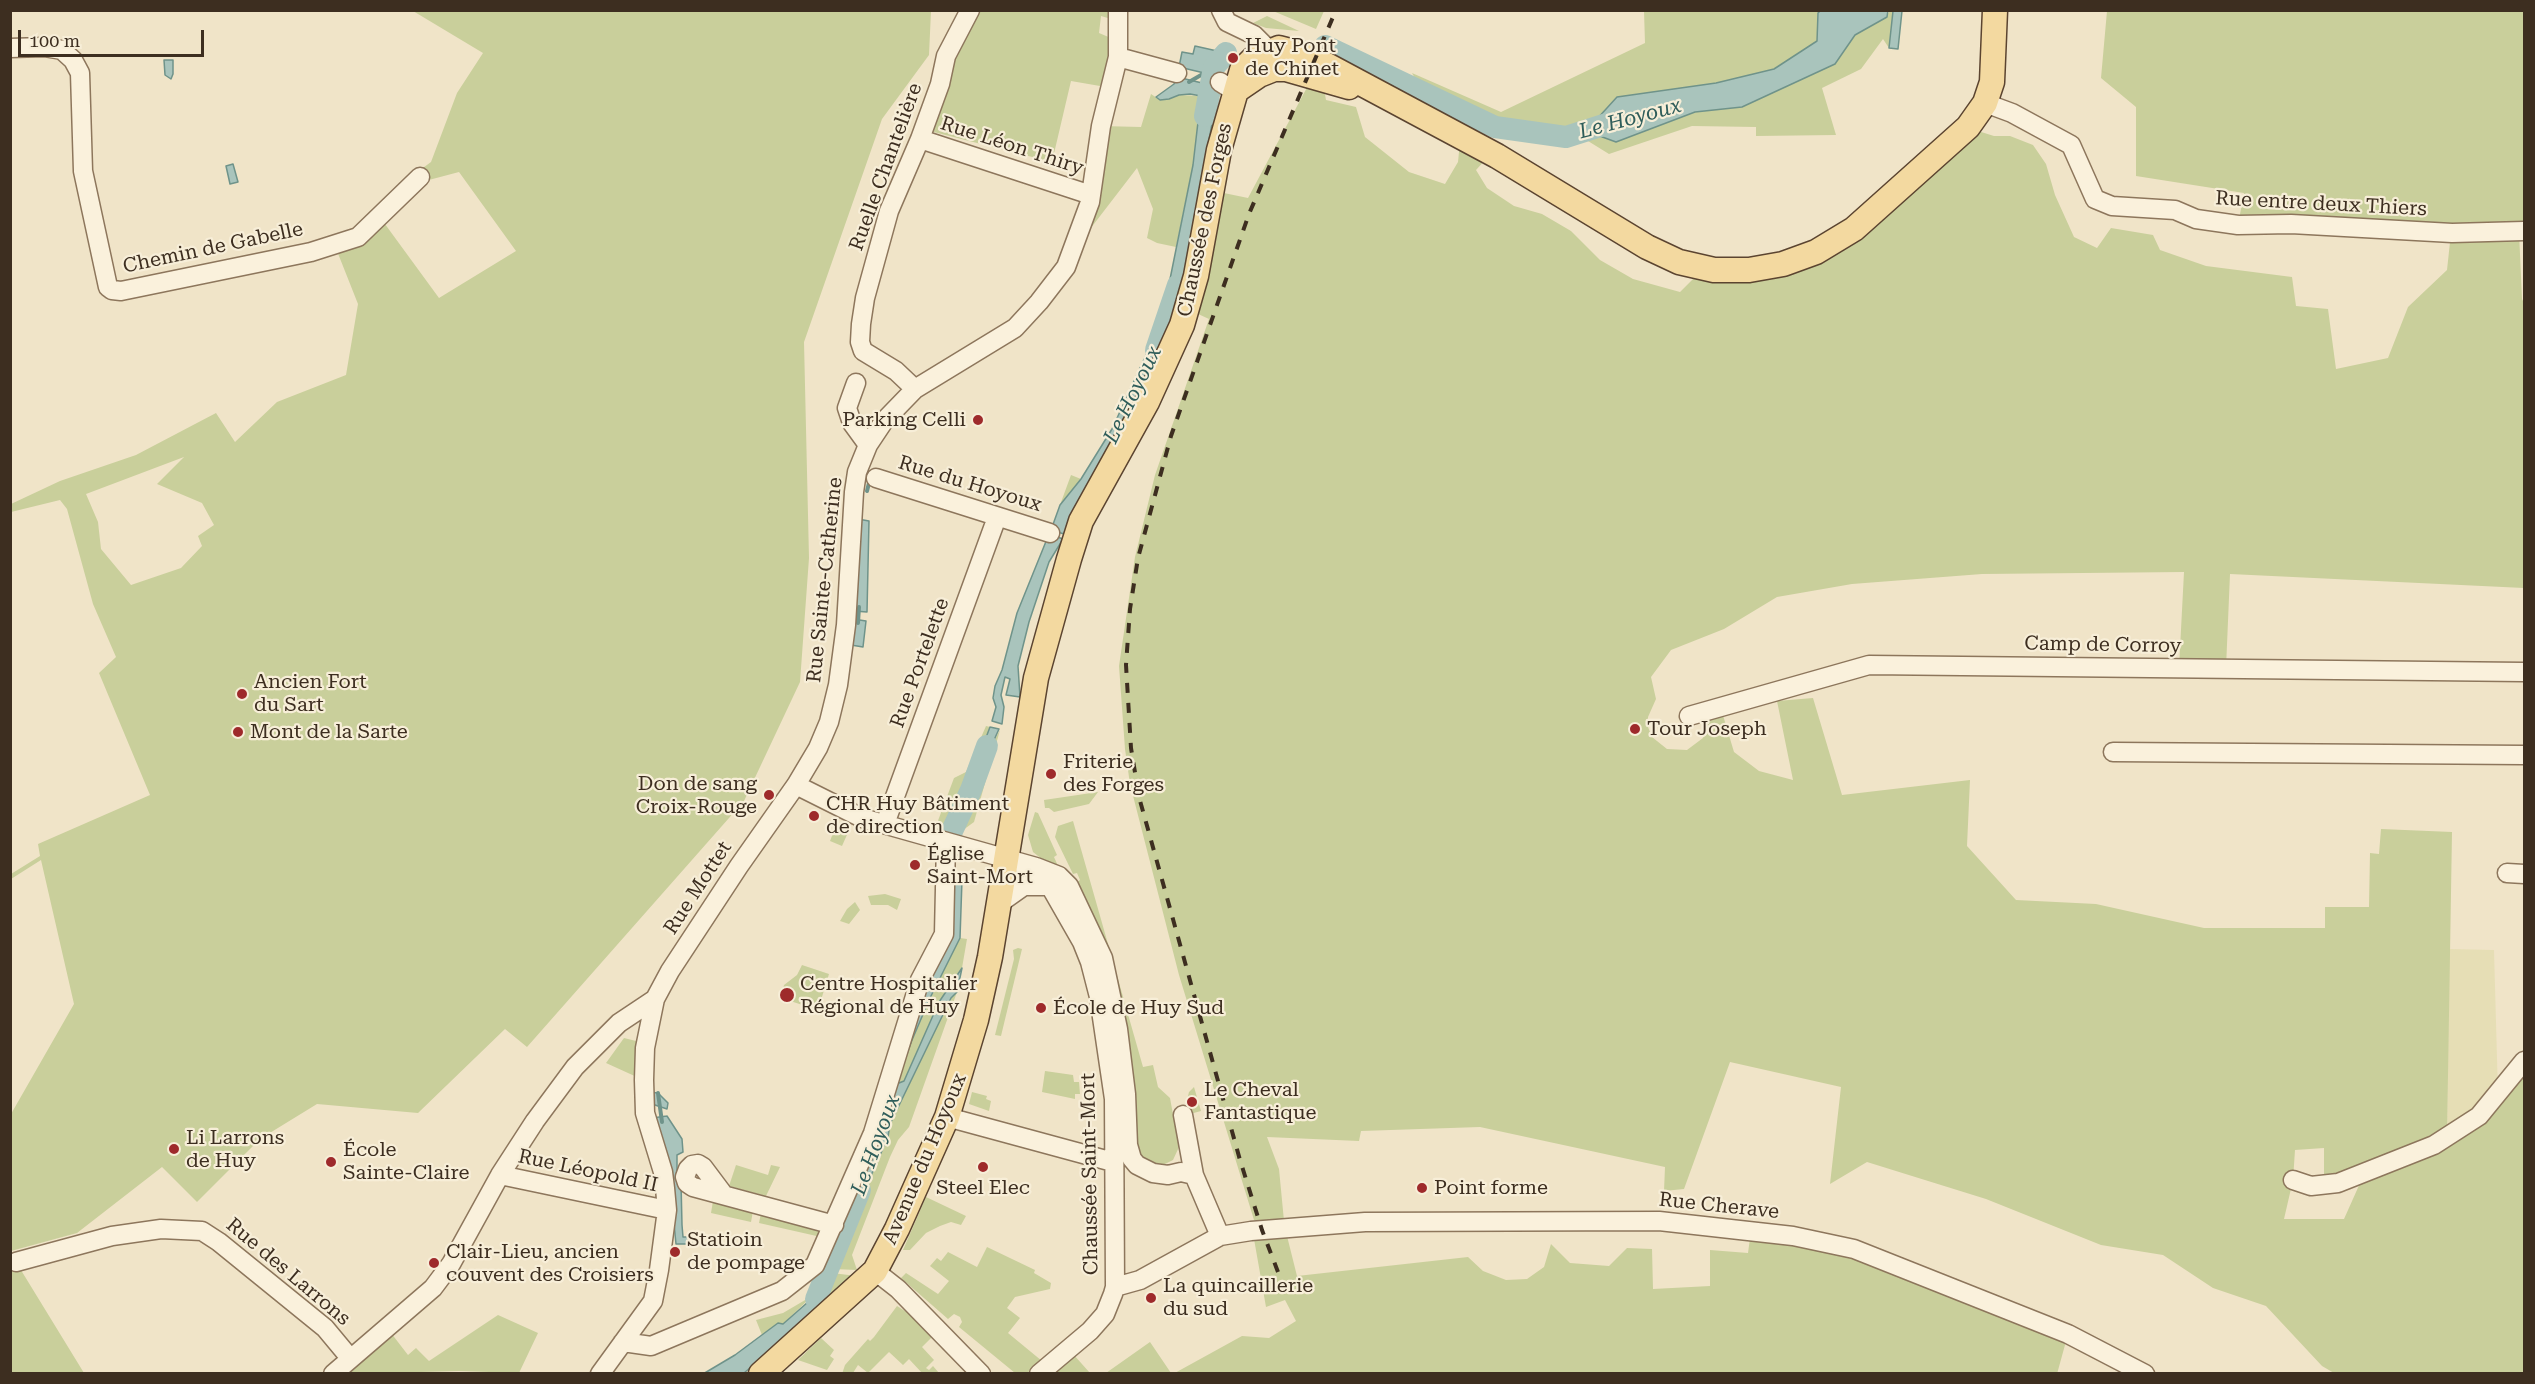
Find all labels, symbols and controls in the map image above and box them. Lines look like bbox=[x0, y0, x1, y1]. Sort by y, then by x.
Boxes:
scale bar bbox=[21, 18, 207, 56]
text: 100 m bbox=[29, 30, 80, 51]
place label: Huy Pont de Chinet bbox=[1245, 34, 1339, 81]
marker: Huy Pont de Chinet bbox=[1226, 51, 1240, 65]
street label: Ruelle Chantelière bbox=[844, 80, 928, 254]
water label: Le Hoyoux bbox=[1576, 93, 1684, 145]
street label: Rue Léon Thiry bbox=[937, 112, 1087, 180]
street label: Chaussée des Forges bbox=[1173, 121, 1237, 319]
street label: Rue entre deux Thiers bbox=[2215, 186, 2427, 222]
street label: Chemin de Gabelle bbox=[121, 217, 305, 279]
water label: Le Hoyoux bbox=[1099, 342, 1167, 448]
place label: Parking Celli bbox=[842, 408, 966, 432]
marker: Parking Celli bbox=[971, 413, 985, 427]
street label: Rue du Hoyoux bbox=[895, 451, 1045, 517]
street label: Rue Sainte-Catherine bbox=[802, 476, 848, 684]
street label: Rue Portelette bbox=[885, 595, 955, 731]
street label: Camp de Corroy bbox=[2024, 632, 2182, 658]
place label: Ancien Fort du Sart bbox=[254, 670, 367, 717]
marker: Ancien Fort du Sart bbox=[235, 687, 249, 701]
place label: Tour Joseph bbox=[1647, 717, 1767, 741]
place label: Mont de la Sarte bbox=[250, 720, 408, 744]
marker: Tour Joseph bbox=[1628, 722, 1642, 736]
marker: Mont de la Sarte bbox=[231, 725, 245, 739]
place label: Friterie des Forges bbox=[1063, 750, 1164, 797]
marker: Friterie des Forges bbox=[1044, 767, 1058, 781]
place label: Don de sang Croix-Rouge bbox=[636, 772, 757, 819]
marker: Don de sang Croix-Rouge bbox=[762, 788, 776, 802]
place label: CHR Huy Bâtiment de direction bbox=[826, 792, 1009, 839]
marker: CHR Huy Bâtiment de direction bbox=[807, 809, 821, 823]
street label: Rue Mottet bbox=[659, 837, 737, 939]
place label: Église Saint-Mort bbox=[927, 842, 1033, 889]
marker: Église Saint-Mort bbox=[908, 858, 922, 872]
place label: Centre Hospitalier Régional de Huy bbox=[800, 972, 977, 1019]
marker: Centre Hospitalier Régional de Huy bbox=[778, 986, 796, 1004]
place label: École de Huy Sud bbox=[1053, 996, 1224, 1020]
marker: École de Huy Sud bbox=[1034, 1001, 1048, 1015]
street label: Avenue du Hoyoux bbox=[878, 1070, 972, 1248]
street label: Chaussée Saint-Mort bbox=[1076, 1073, 1104, 1275]
place label: Le Cheval Fantastique bbox=[1204, 1078, 1316, 1125]
water label: Le Hoyoux bbox=[846, 1091, 906, 1199]
marker: Le Cheval Fantastique bbox=[1185, 1095, 1199, 1109]
place label: Li Larrons de Huy bbox=[186, 1126, 284, 1173]
place label: École Sainte-Claire bbox=[343, 1138, 469, 1185]
marker: Li Larrons de Huy bbox=[167, 1142, 181, 1156]
street label: Rue Léopold II bbox=[516, 1144, 660, 1198]
marker: École Sainte-Claire bbox=[324, 1155, 338, 1169]
marker: Steel Elec bbox=[976, 1160, 990, 1174]
place label: Steel Elec bbox=[936, 1176, 1030, 1200]
place label: Point forme bbox=[1434, 1176, 1548, 1200]
marker: Point forme bbox=[1415, 1181, 1429, 1195]
street label: Rue Cherave bbox=[1658, 1188, 1780, 1224]
street label: Rue des Larrons bbox=[221, 1213, 355, 1331]
place label: Statioin de pompage bbox=[687, 1228, 805, 1275]
place label: Clair-Lieu, ancien couvent des Croisiers bbox=[446, 1240, 654, 1287]
marker: Statioin de pompage bbox=[668, 1245, 682, 1259]
marker: Clair-Lieu, ancien couvent des Croisiers bbox=[427, 1256, 441, 1270]
place label: La quincaillerie du sud bbox=[1163, 1274, 1313, 1321]
marker: La quincaillerie du sud bbox=[1144, 1291, 1158, 1305]

